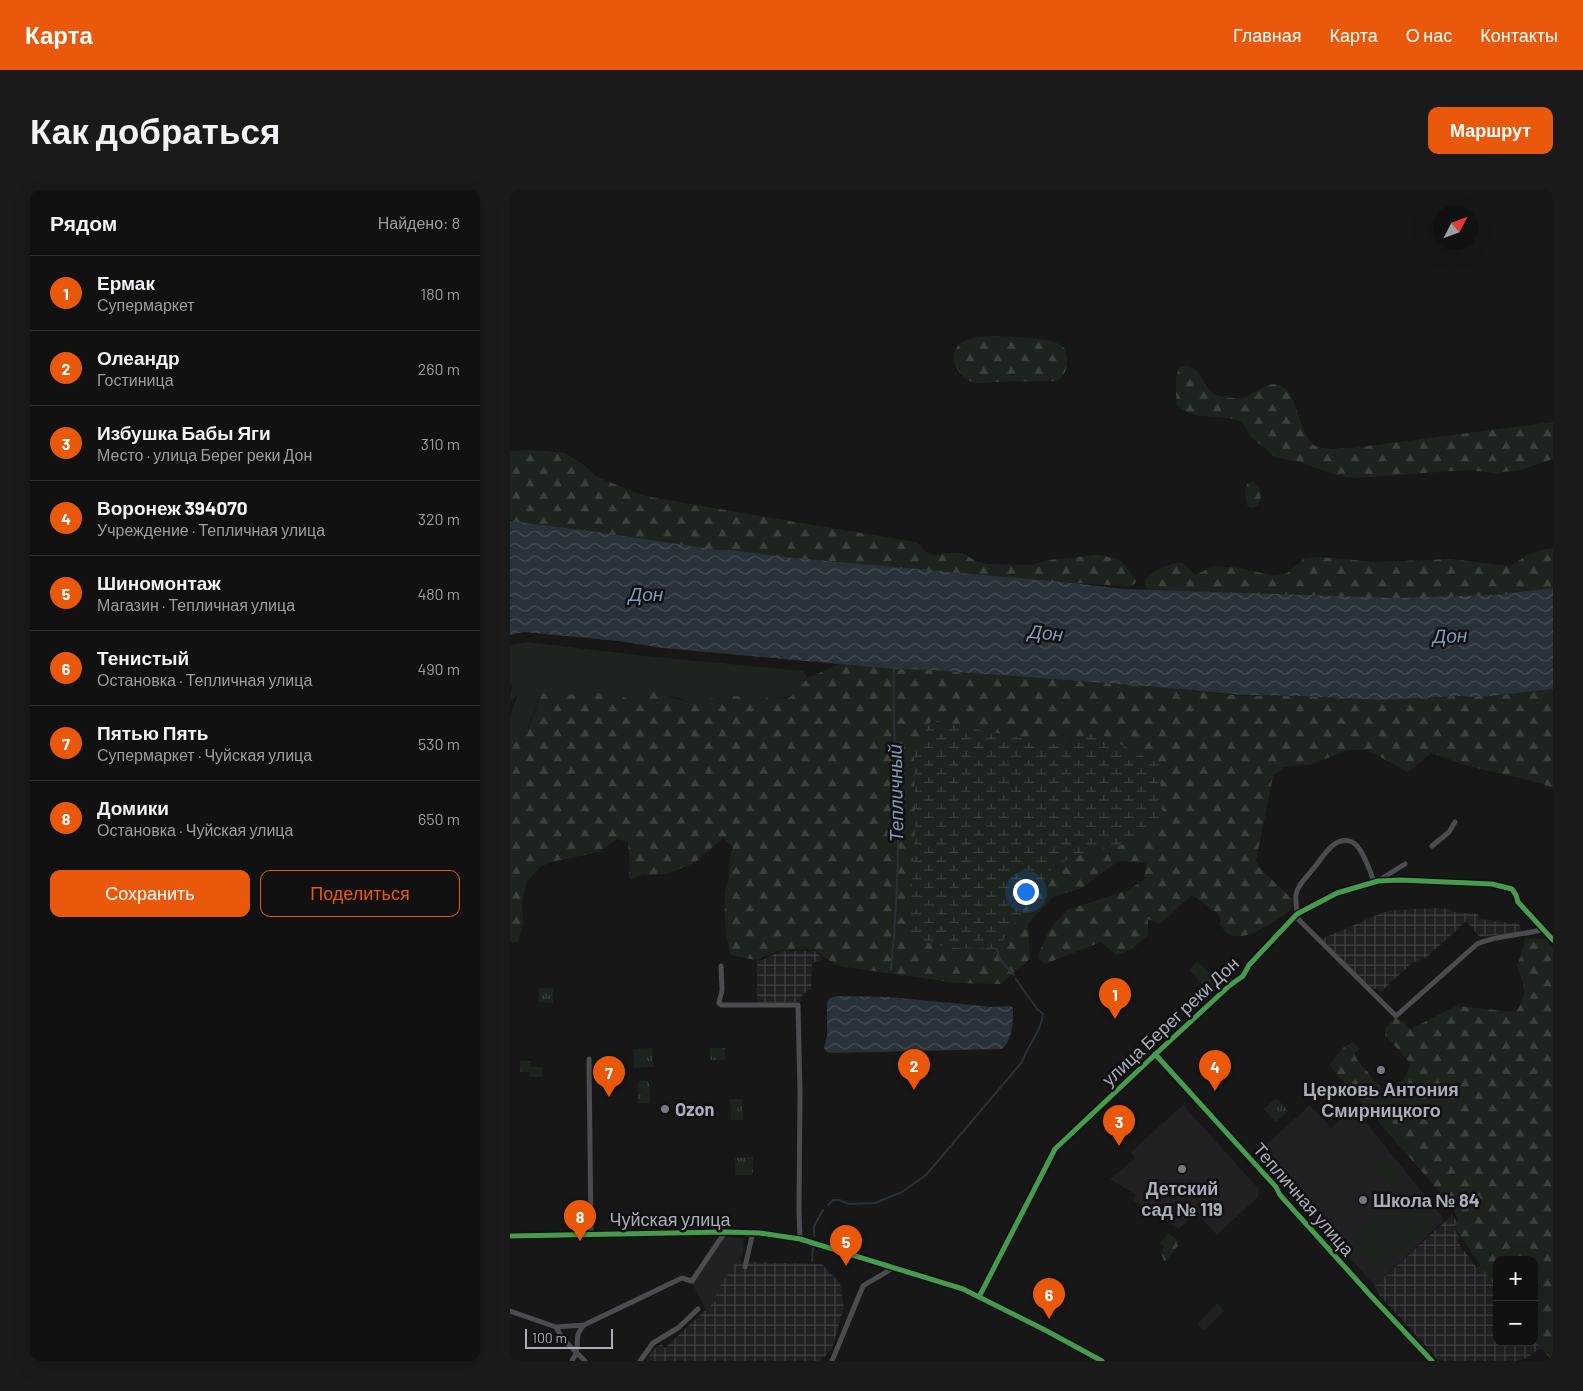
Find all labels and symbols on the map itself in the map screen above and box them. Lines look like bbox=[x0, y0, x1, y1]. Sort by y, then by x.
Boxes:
north arrow bbox=[1433, 205, 1478, 250]
water label: Дон bbox=[627, 582, 664, 605]
water label: Дон bbox=[1026, 619, 1065, 645]
water label: Дон bbox=[1430, 623, 1468, 647]
water label: Тепличный bbox=[883, 743, 907, 842]
your location bbox=[1013, 879, 1039, 905]
street label: улица Берег реки Дон bbox=[1097, 952, 1243, 1090]
pin: 1 bbox=[1099, 978, 1131, 1019]
pin: 2 bbox=[898, 1049, 930, 1090]
pin: 4 bbox=[1199, 1050, 1231, 1091]
pin: 7 bbox=[593, 1056, 625, 1097]
marker: Церковь Антония Смирницкого bbox=[1375, 1064, 1387, 1076]
place label: Церковь Антония Смирницкого bbox=[1303, 1078, 1459, 1121]
place label: Ozon bbox=[675, 1098, 714, 1120]
marker: Ozon bbox=[659, 1103, 671, 1115]
pin: 3 bbox=[1103, 1105, 1135, 1146]
street label: Тепличная улица bbox=[1249, 1138, 1360, 1261]
marker: Детский сад № 119 bbox=[1176, 1163, 1188, 1175]
place label: Детский сад № 119 bbox=[1141, 1177, 1223, 1220]
place label: Школа № 84 bbox=[1373, 1189, 1480, 1211]
marker: Школа № 84 bbox=[1357, 1194, 1369, 1206]
pin: 8 bbox=[564, 1200, 596, 1241]
street label: Чуйская улица bbox=[609, 1208, 732, 1230]
pin: 5 bbox=[830, 1225, 862, 1266]
pin: 6 bbox=[1033, 1278, 1065, 1319]
scale bar bbox=[525, 1326, 612, 1349]

